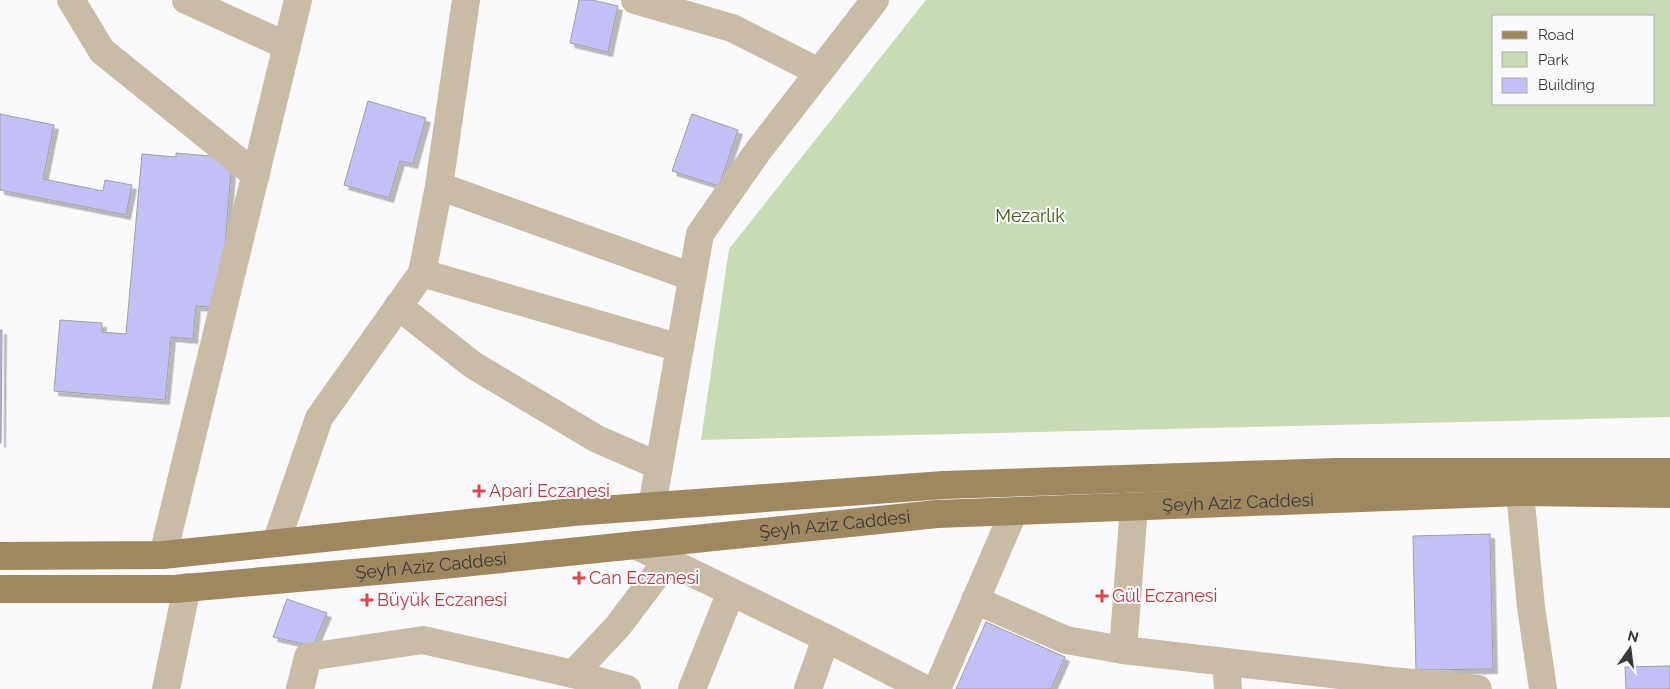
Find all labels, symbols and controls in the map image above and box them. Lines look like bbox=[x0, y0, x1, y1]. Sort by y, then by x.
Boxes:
legend bbox=[1492, 15, 1655, 105]
text: Road bbox=[1538, 26, 1574, 44]
text: Park bbox=[1538, 51, 1569, 69]
text: Building bbox=[1538, 76, 1595, 94]
park label: Mezarlık bbox=[995, 205, 1065, 226]
place label: Apari Eczanesi bbox=[489, 480, 610, 501]
marker: Apari Eczanesi bbox=[473, 485, 485, 497]
street label: Şeyh Aziz Caddesi bbox=[1162, 489, 1314, 515]
street label: Şeyh Aziz Caddesi bbox=[758, 506, 911, 542]
street label: Şeyh Aziz Caddesi bbox=[354, 547, 508, 583]
place label: Can Eczanesi bbox=[589, 567, 699, 588]
marker: Can Eczanesi bbox=[573, 572, 585, 584]
place label: Gül Eczanesi bbox=[1112, 585, 1217, 606]
place label: Büyük Eczanesi bbox=[377, 589, 507, 610]
marker: Gül Eczanesi bbox=[1096, 590, 1108, 602]
marker: Büyük Eczanesi bbox=[361, 594, 373, 606]
north arrow bbox=[1605, 624, 1655, 674]
text: N bbox=[1626, 627, 1640, 645]

